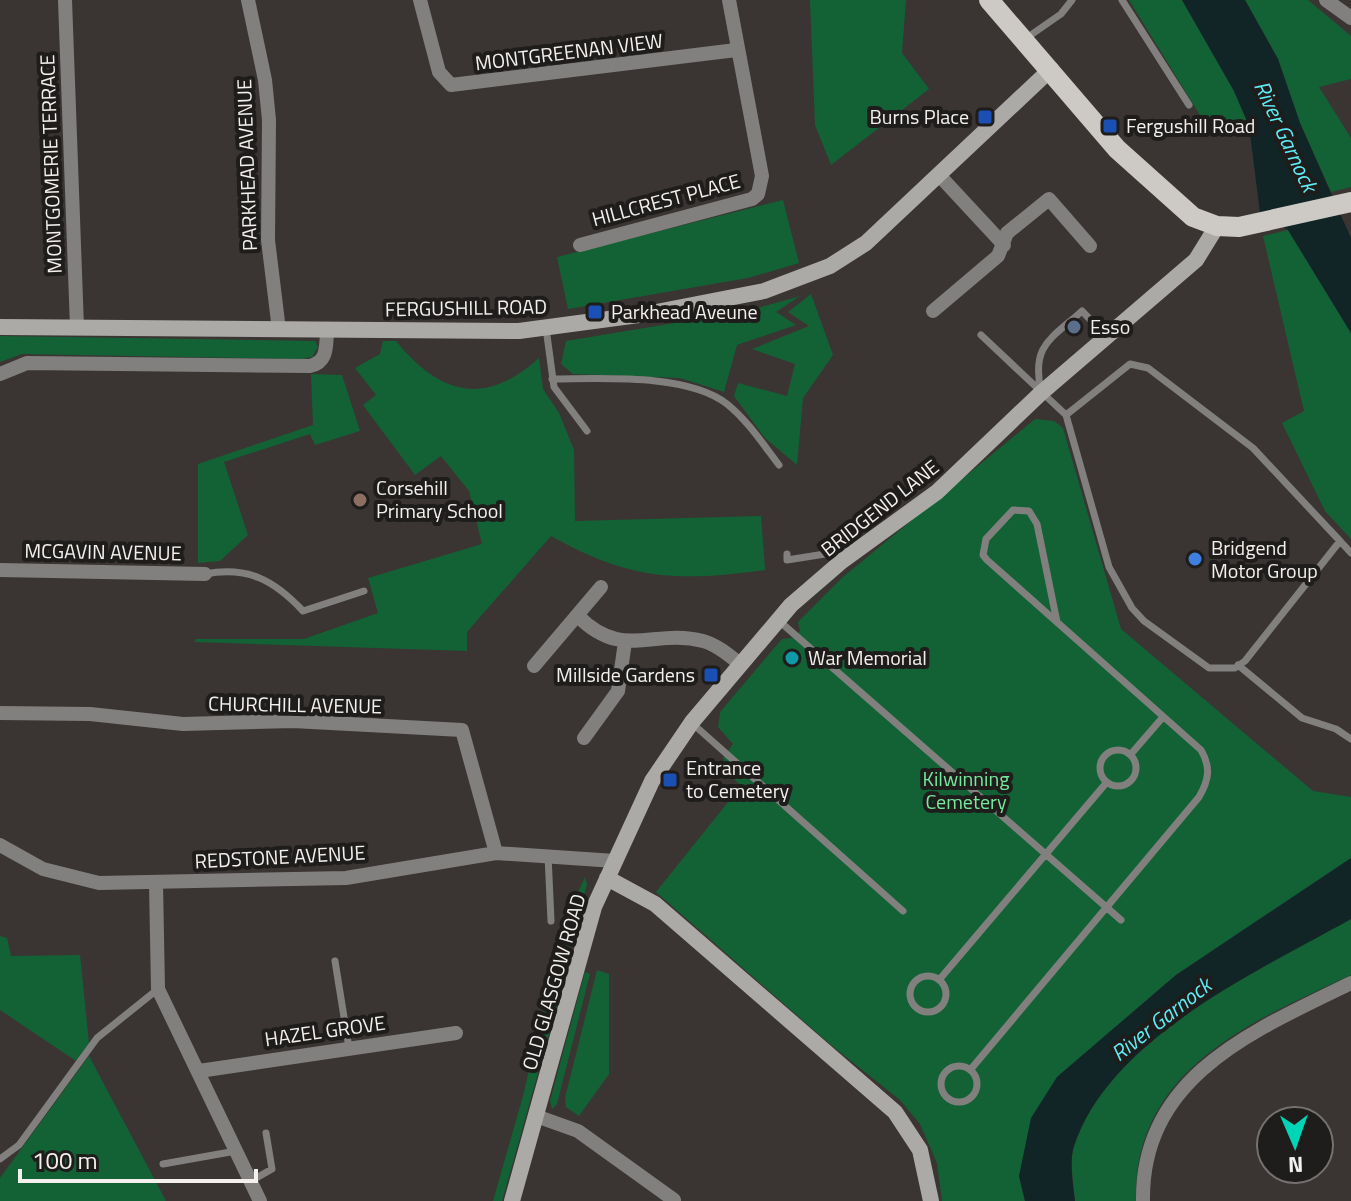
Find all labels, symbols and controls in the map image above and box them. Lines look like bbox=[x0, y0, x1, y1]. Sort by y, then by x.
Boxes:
street label: MONTGREENAN VIEW bbox=[473, 25, 665, 78]
street label: MONTGOMERIE TERRACE bbox=[31, 54, 70, 274]
water label: River Garnock bbox=[1245, 75, 1328, 199]
street label: PARKHEAD AVENUE bbox=[228, 78, 265, 252]
place label: Burns Place bbox=[870, 101, 969, 132]
marker: Burns Place bbox=[976, 108, 994, 126]
place label: Fergushill Road bbox=[1126, 110, 1255, 141]
marker: Fergushill Road bbox=[1101, 117, 1119, 135]
street label: HILLCREST PLACE bbox=[588, 165, 743, 234]
street label: FERGUSHILL ROAD bbox=[385, 291, 547, 324]
place label: Parkhead Aveune bbox=[611, 296, 758, 327]
marker: Parkhead Aveune bbox=[586, 303, 604, 321]
place label: Esso bbox=[1090, 311, 1130, 342]
marker: Esso bbox=[1065, 318, 1083, 336]
street label: BRIDGEND LANE bbox=[814, 451, 945, 564]
place label: Corsehill Primary School bbox=[376, 472, 503, 526]
marker: Corsehill Primary School bbox=[351, 491, 369, 509]
place label: Bridgend Motor Group bbox=[1211, 532, 1318, 586]
street label: MCGAVIN AVENUE bbox=[24, 535, 182, 568]
marker: Bridgend Motor Group bbox=[1186, 550, 1204, 568]
place label: War Memorial bbox=[808, 642, 927, 673]
marker: War Memorial bbox=[783, 649, 801, 667]
place label: Millside Gardens bbox=[556, 659, 695, 690]
marker: Millside Gardens bbox=[702, 666, 720, 684]
street label: CHURCHILL AVENUE bbox=[208, 687, 382, 722]
place label: Entrance to Cemetery bbox=[686, 752, 790, 806]
park label: Kilwinning Cemetery bbox=[923, 763, 1009, 817]
marker: Entrance to Cemetery bbox=[661, 771, 679, 789]
street label: REDSTONE AVENUE bbox=[194, 837, 366, 876]
street label: OLD GLASGOW ROAD bbox=[513, 890, 594, 1074]
water label: River Garnock bbox=[1103, 967, 1220, 1069]
street label: HAZEL GROVE bbox=[263, 1007, 387, 1054]
north arrow bbox=[1255, 1105, 1335, 1185]
scale bar bbox=[20, 1133, 256, 1183]
text: 100 m bbox=[32, 1142, 98, 1178]
text: N bbox=[1287, 1148, 1304, 1182]

